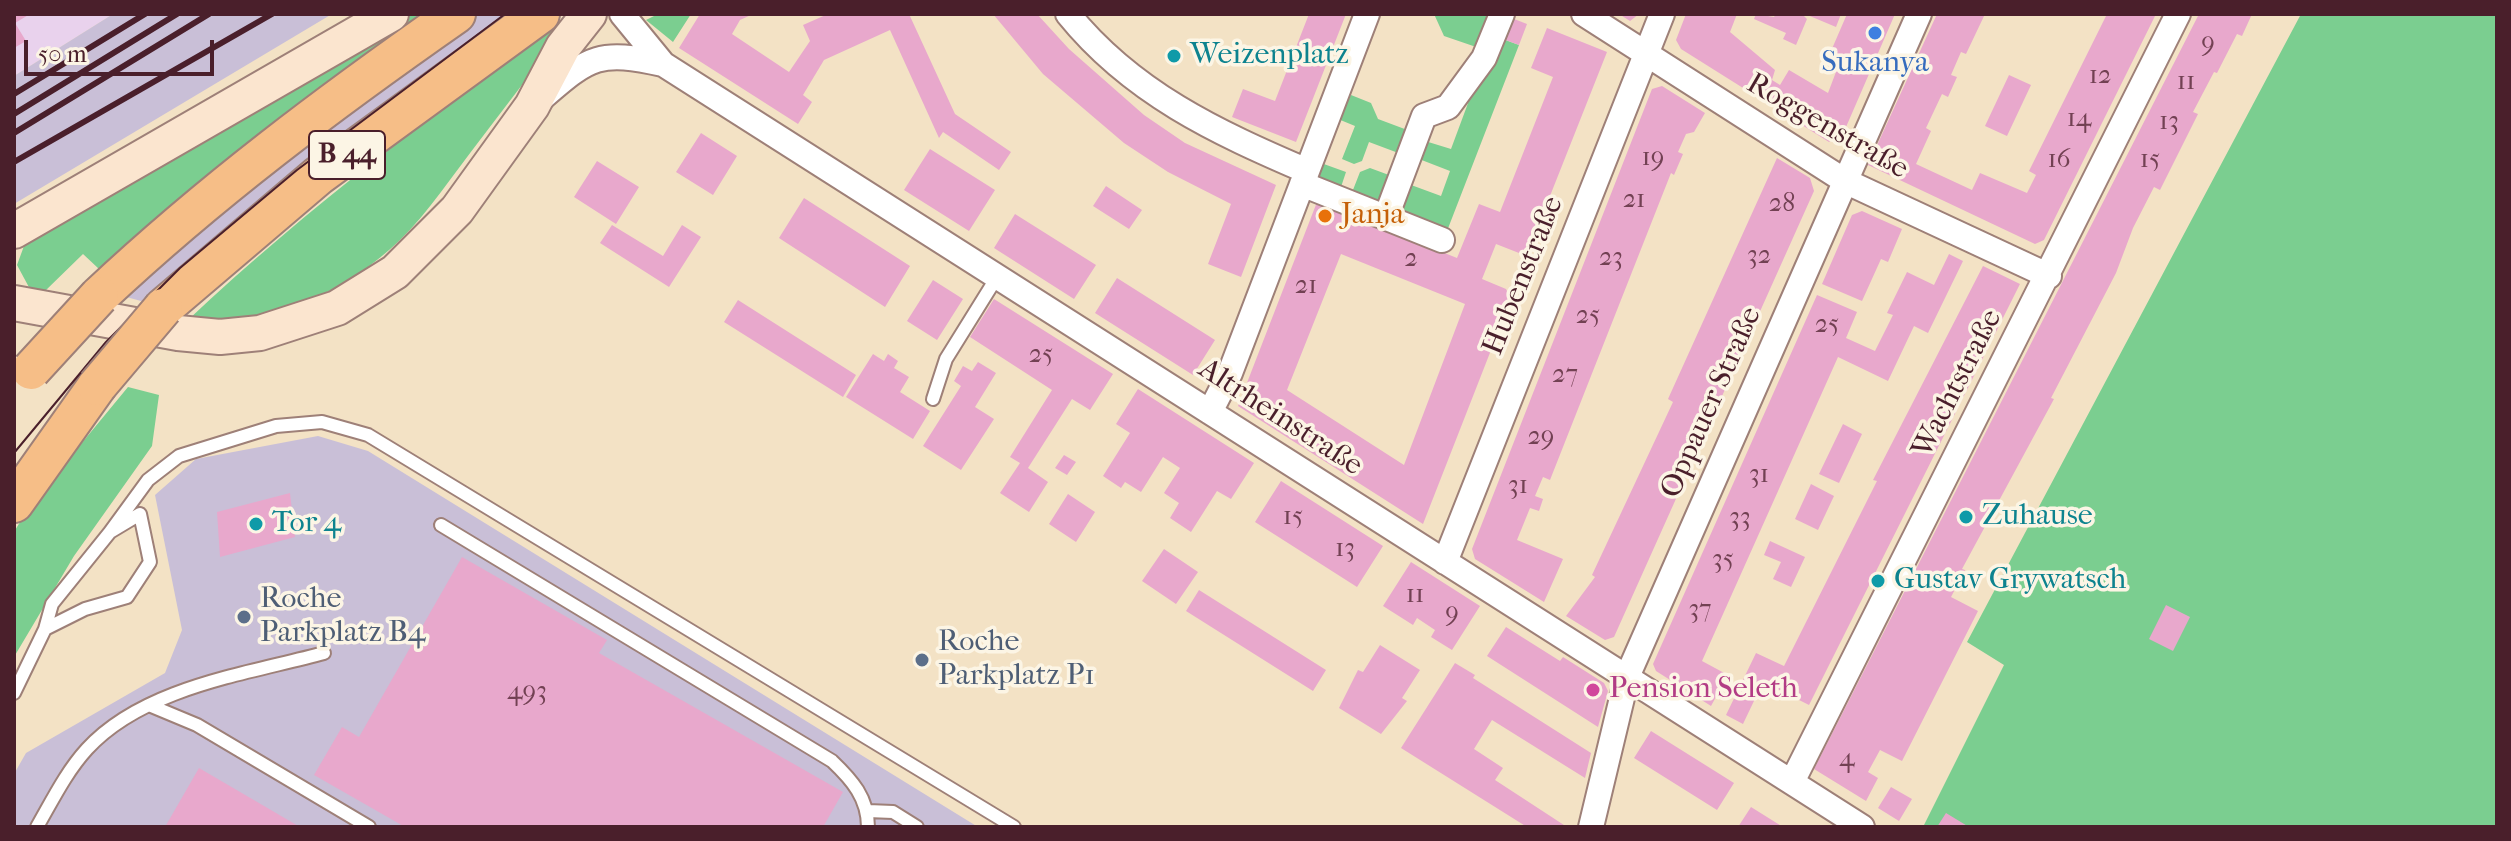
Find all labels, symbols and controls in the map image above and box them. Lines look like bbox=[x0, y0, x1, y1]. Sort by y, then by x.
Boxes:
scale bar bbox=[28, 24, 218, 74]
marker: Sukanya bbox=[1866, 24, 1884, 42]
house number: 9 bbox=[2201, 28, 2215, 60]
place label: Weizenplatz bbox=[1190, 38, 1349, 74]
text: 50 m bbox=[38, 40, 87, 68]
place label: Sukanya bbox=[1821, 46, 1929, 82]
marker: Weizenplatz bbox=[1165, 47, 1183, 65]
house number: 12 bbox=[2089, 61, 2111, 93]
street label: Roggenstraße bbox=[1740, 66, 1914, 188]
house number: 11 bbox=[2177, 67, 2195, 99]
house number: 14 bbox=[2067, 104, 2091, 136]
house number: 13 bbox=[2159, 107, 2179, 139]
road number: B 44 bbox=[309, 131, 385, 179]
house number: 19 bbox=[1642, 143, 1664, 175]
house number: 16 bbox=[2047, 145, 2071, 177]
house number: 15 bbox=[2140, 145, 2160, 177]
house number: 21 bbox=[1623, 185, 1645, 217]
house number: 28 bbox=[1769, 189, 1795, 221]
street label: Hubenstraße bbox=[1476, 191, 1572, 361]
place label: Janja bbox=[1341, 198, 1404, 234]
marker: Janja bbox=[1316, 207, 1334, 225]
house number: 32 bbox=[1747, 241, 1771, 273]
house number: 23 bbox=[1599, 243, 1623, 275]
house number: 2 bbox=[1404, 244, 1418, 276]
house number: 21 bbox=[1295, 271, 1317, 303]
house number: 25 bbox=[1576, 301, 1600, 333]
street label: Oppauer Straße bbox=[1654, 302, 1770, 504]
street label: Wachtstraße bbox=[1905, 304, 2011, 464]
house number: 25 bbox=[1815, 310, 1839, 342]
house number: 25 bbox=[1029, 340, 1053, 372]
street label: Altrheinstraße bbox=[1191, 352, 1369, 484]
house number: 27 bbox=[1552, 360, 1578, 392]
house number: 29 bbox=[1527, 422, 1555, 454]
house number: 31 bbox=[1749, 460, 1769, 492]
house number: 31 bbox=[1508, 471, 1528, 503]
place label: Zuhause bbox=[1982, 499, 2093, 535]
house number: 15 bbox=[1283, 502, 1303, 534]
house number: 33 bbox=[1729, 503, 1751, 535]
place label: Tor 4 bbox=[272, 506, 341, 542]
marker: Zuhause bbox=[1957, 508, 1975, 526]
marker: Tor 4 bbox=[247, 515, 265, 533]
house number: 13 bbox=[1335, 534, 1355, 566]
house number: 35 bbox=[1712, 545, 1734, 577]
place label: Gustav Grywatsch bbox=[1894, 563, 2126, 599]
marker: Gustav Grywatsch bbox=[1869, 572, 1887, 590]
house number: 11 bbox=[1406, 580, 1424, 612]
place label: Roche Parkplatz B4 bbox=[260, 582, 425, 652]
house number: 37 bbox=[1688, 595, 1712, 627]
house number: 9 bbox=[1445, 598, 1459, 630]
marker: Roche Parkplatz B4 bbox=[235, 608, 253, 626]
place label: Roche Parkplatz P1 bbox=[938, 625, 1095, 696]
marker: Roche Parkplatz P1 bbox=[913, 651, 931, 669]
place label: Pension Seleth bbox=[1609, 672, 1798, 708]
house number: 493 bbox=[507, 677, 547, 709]
marker: Pension Seleth bbox=[1584, 681, 1602, 699]
house number: 4 bbox=[1839, 744, 1855, 776]

